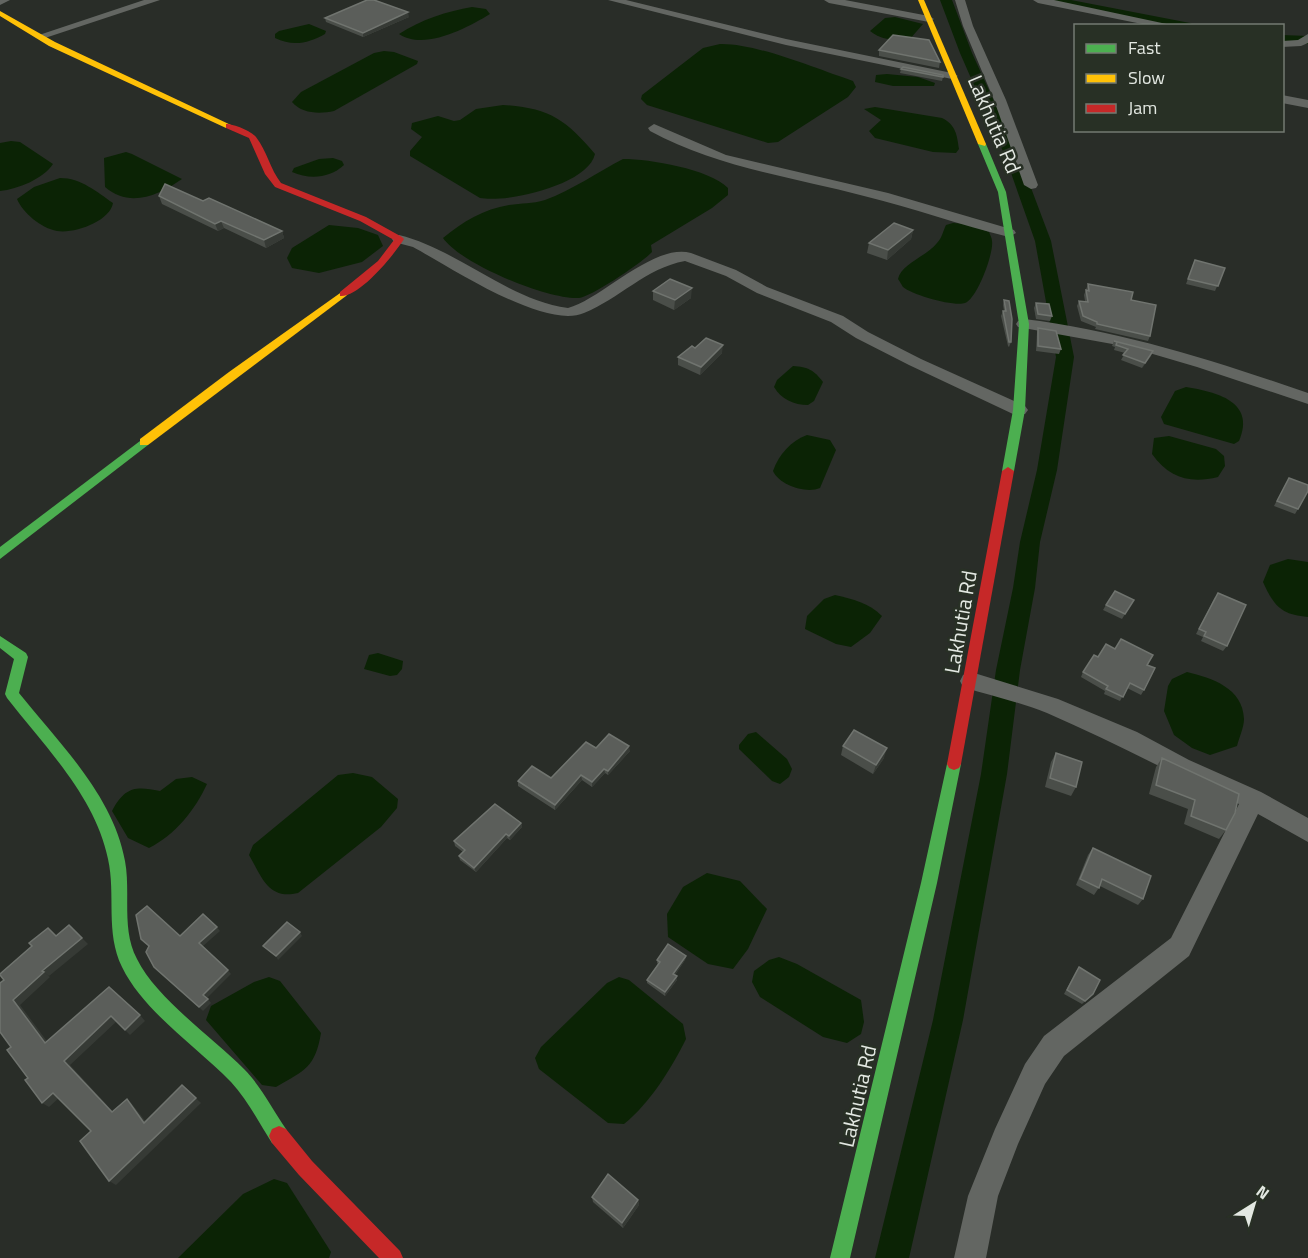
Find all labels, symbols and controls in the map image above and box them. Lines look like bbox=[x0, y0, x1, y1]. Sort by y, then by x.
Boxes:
legend bbox=[1074, 24, 1284, 132]
text: Fast bbox=[1128, 34, 1161, 61]
text: Slow bbox=[1128, 64, 1165, 91]
street label: Lakhutia Rd bbox=[960, 70, 1030, 178]
text: Jam bbox=[1128, 94, 1157, 121]
street label: Lakhutia Rd bbox=[935, 568, 985, 676]
street label: Lakhutia Rd bbox=[830, 1042, 884, 1150]
north arrow bbox=[1224, 1174, 1284, 1234]
text: N bbox=[1251, 1179, 1275, 1205]

